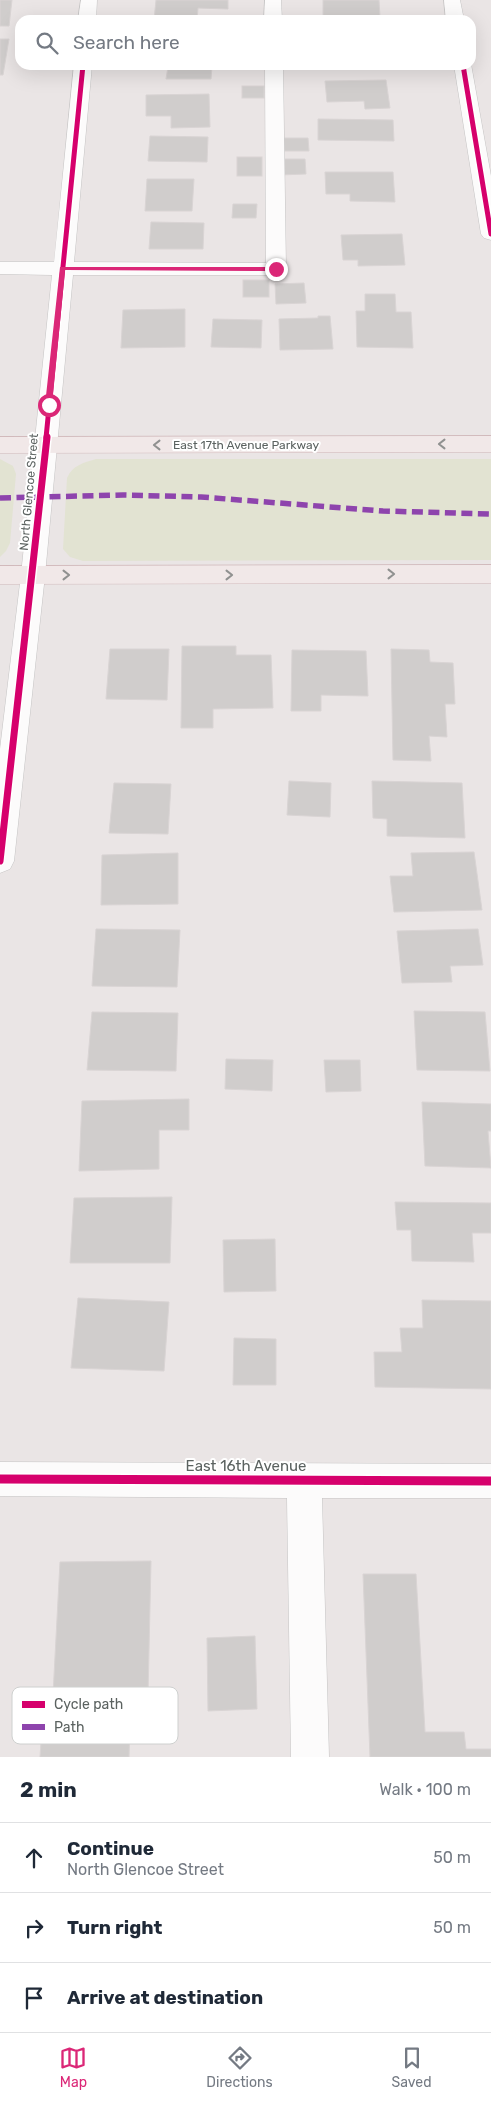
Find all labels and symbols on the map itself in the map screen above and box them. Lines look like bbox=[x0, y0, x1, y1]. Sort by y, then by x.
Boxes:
route end bbox=[265, 258, 288, 281]
route start bbox=[38, 394, 61, 417]
street label: North Glencoe Street bbox=[17, 432, 41, 551]
street label: East 17th Avenue Parkway bbox=[173, 438, 319, 452]
one-way arrow bbox=[438, 439, 446, 449]
one-way arrow bbox=[153, 440, 161, 450]
one-way arrow bbox=[388, 569, 395, 579]
one-way arrow bbox=[62, 570, 70, 580]
one-way arrow bbox=[225, 570, 233, 580]
street label: East 16th Avenue bbox=[186, 1457, 306, 1475]
legend bbox=[12, 1687, 178, 1744]
text: Cycle path bbox=[54, 1696, 123, 1713]
text: Path bbox=[54, 1719, 85, 1736]

